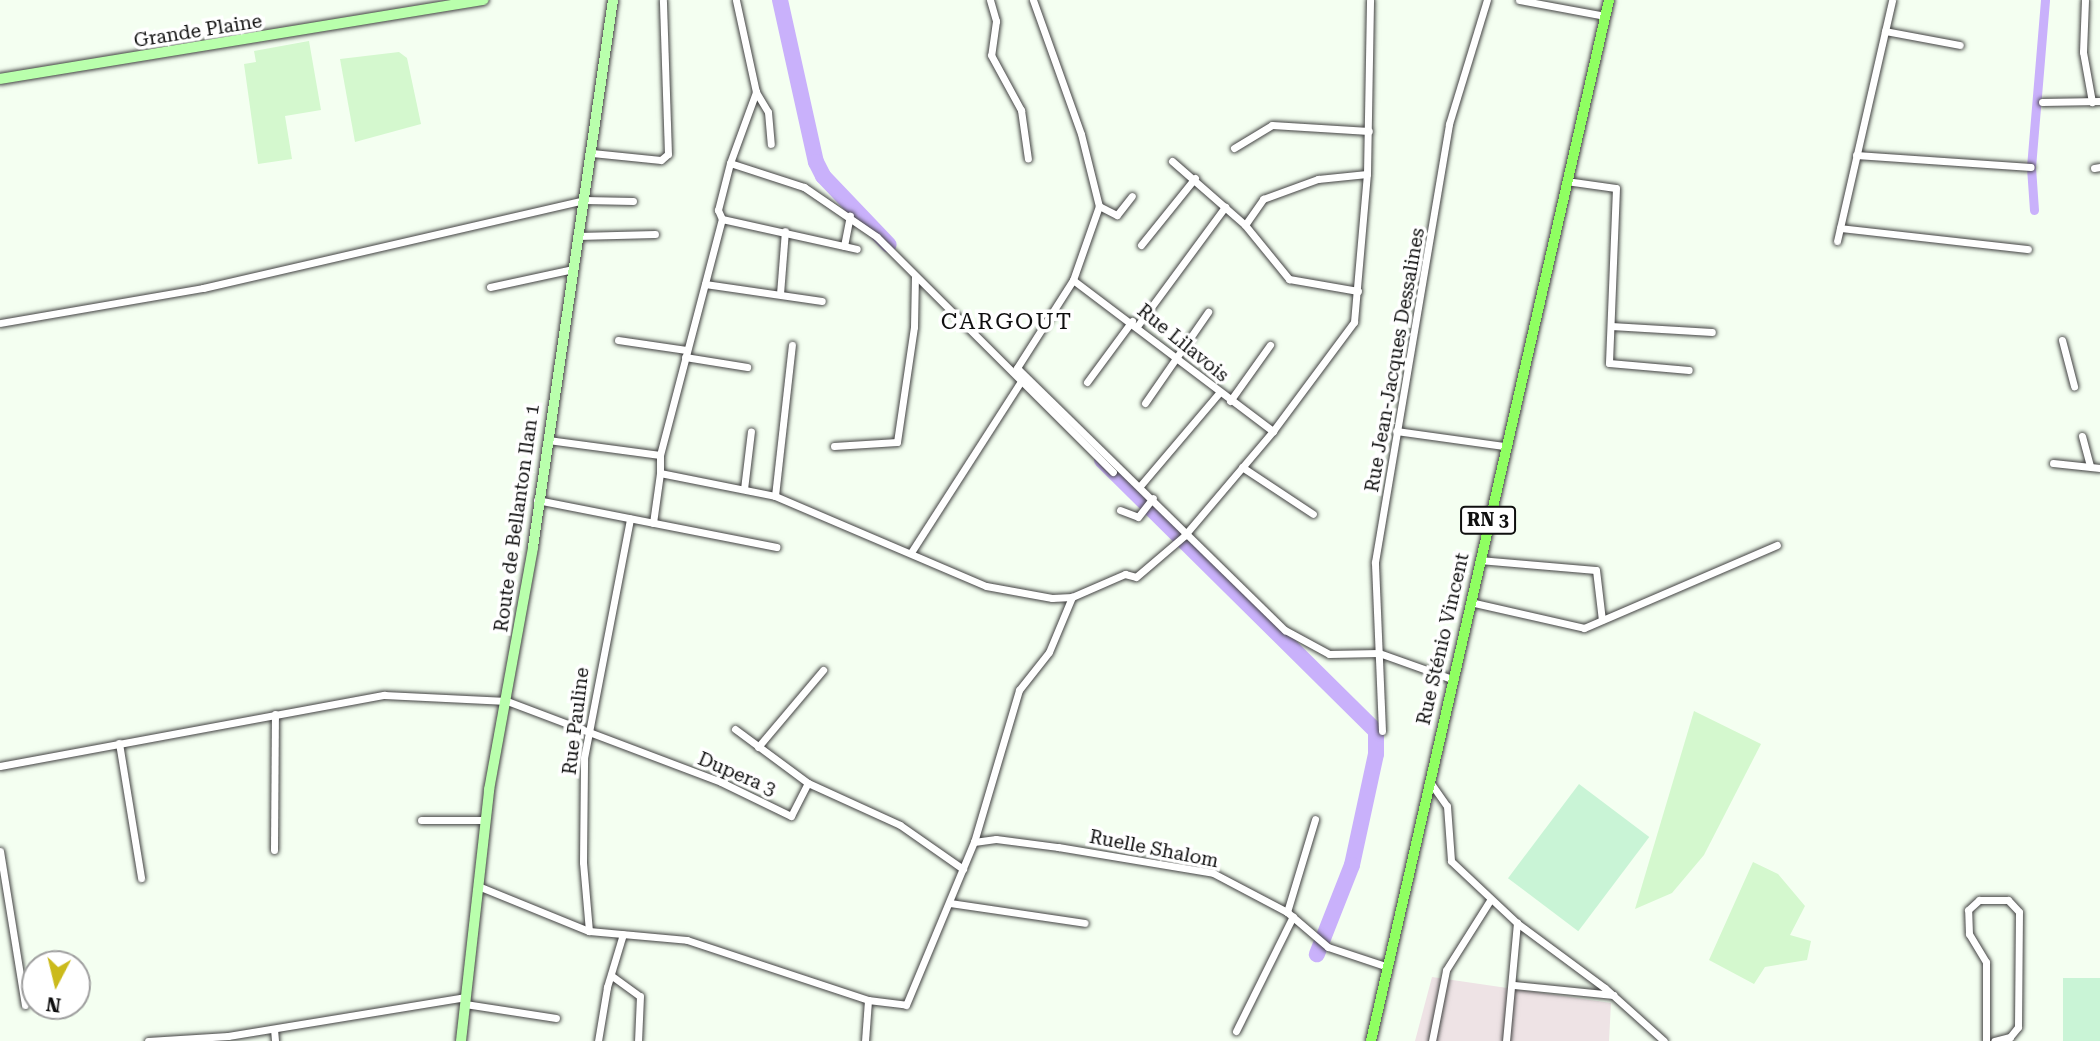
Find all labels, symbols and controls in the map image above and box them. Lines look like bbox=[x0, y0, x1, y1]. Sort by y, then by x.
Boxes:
street label: Grande Plaine bbox=[132, 10, 264, 52]
street label: Rue Jean-Jacques Dessalines bbox=[1361, 226, 1429, 494]
street label: Rue Lilavois bbox=[1133, 299, 1233, 387]
district label: CARGOUT bbox=[942, 308, 1072, 336]
street label: Route de Bellanton Ilan 1 bbox=[490, 403, 544, 633]
road number: RN 3 bbox=[1460, 506, 1516, 534]
street label: Rue Sténio Vincent bbox=[1412, 551, 1474, 727]
street label: Rue Pauline bbox=[558, 666, 594, 776]
street label: Dupera 3 bbox=[694, 747, 780, 801]
street label: Ruelle Shalom bbox=[1087, 825, 1221, 873]
north arrow bbox=[21, 950, 91, 1020]
text: N bbox=[45, 992, 62, 1017]

